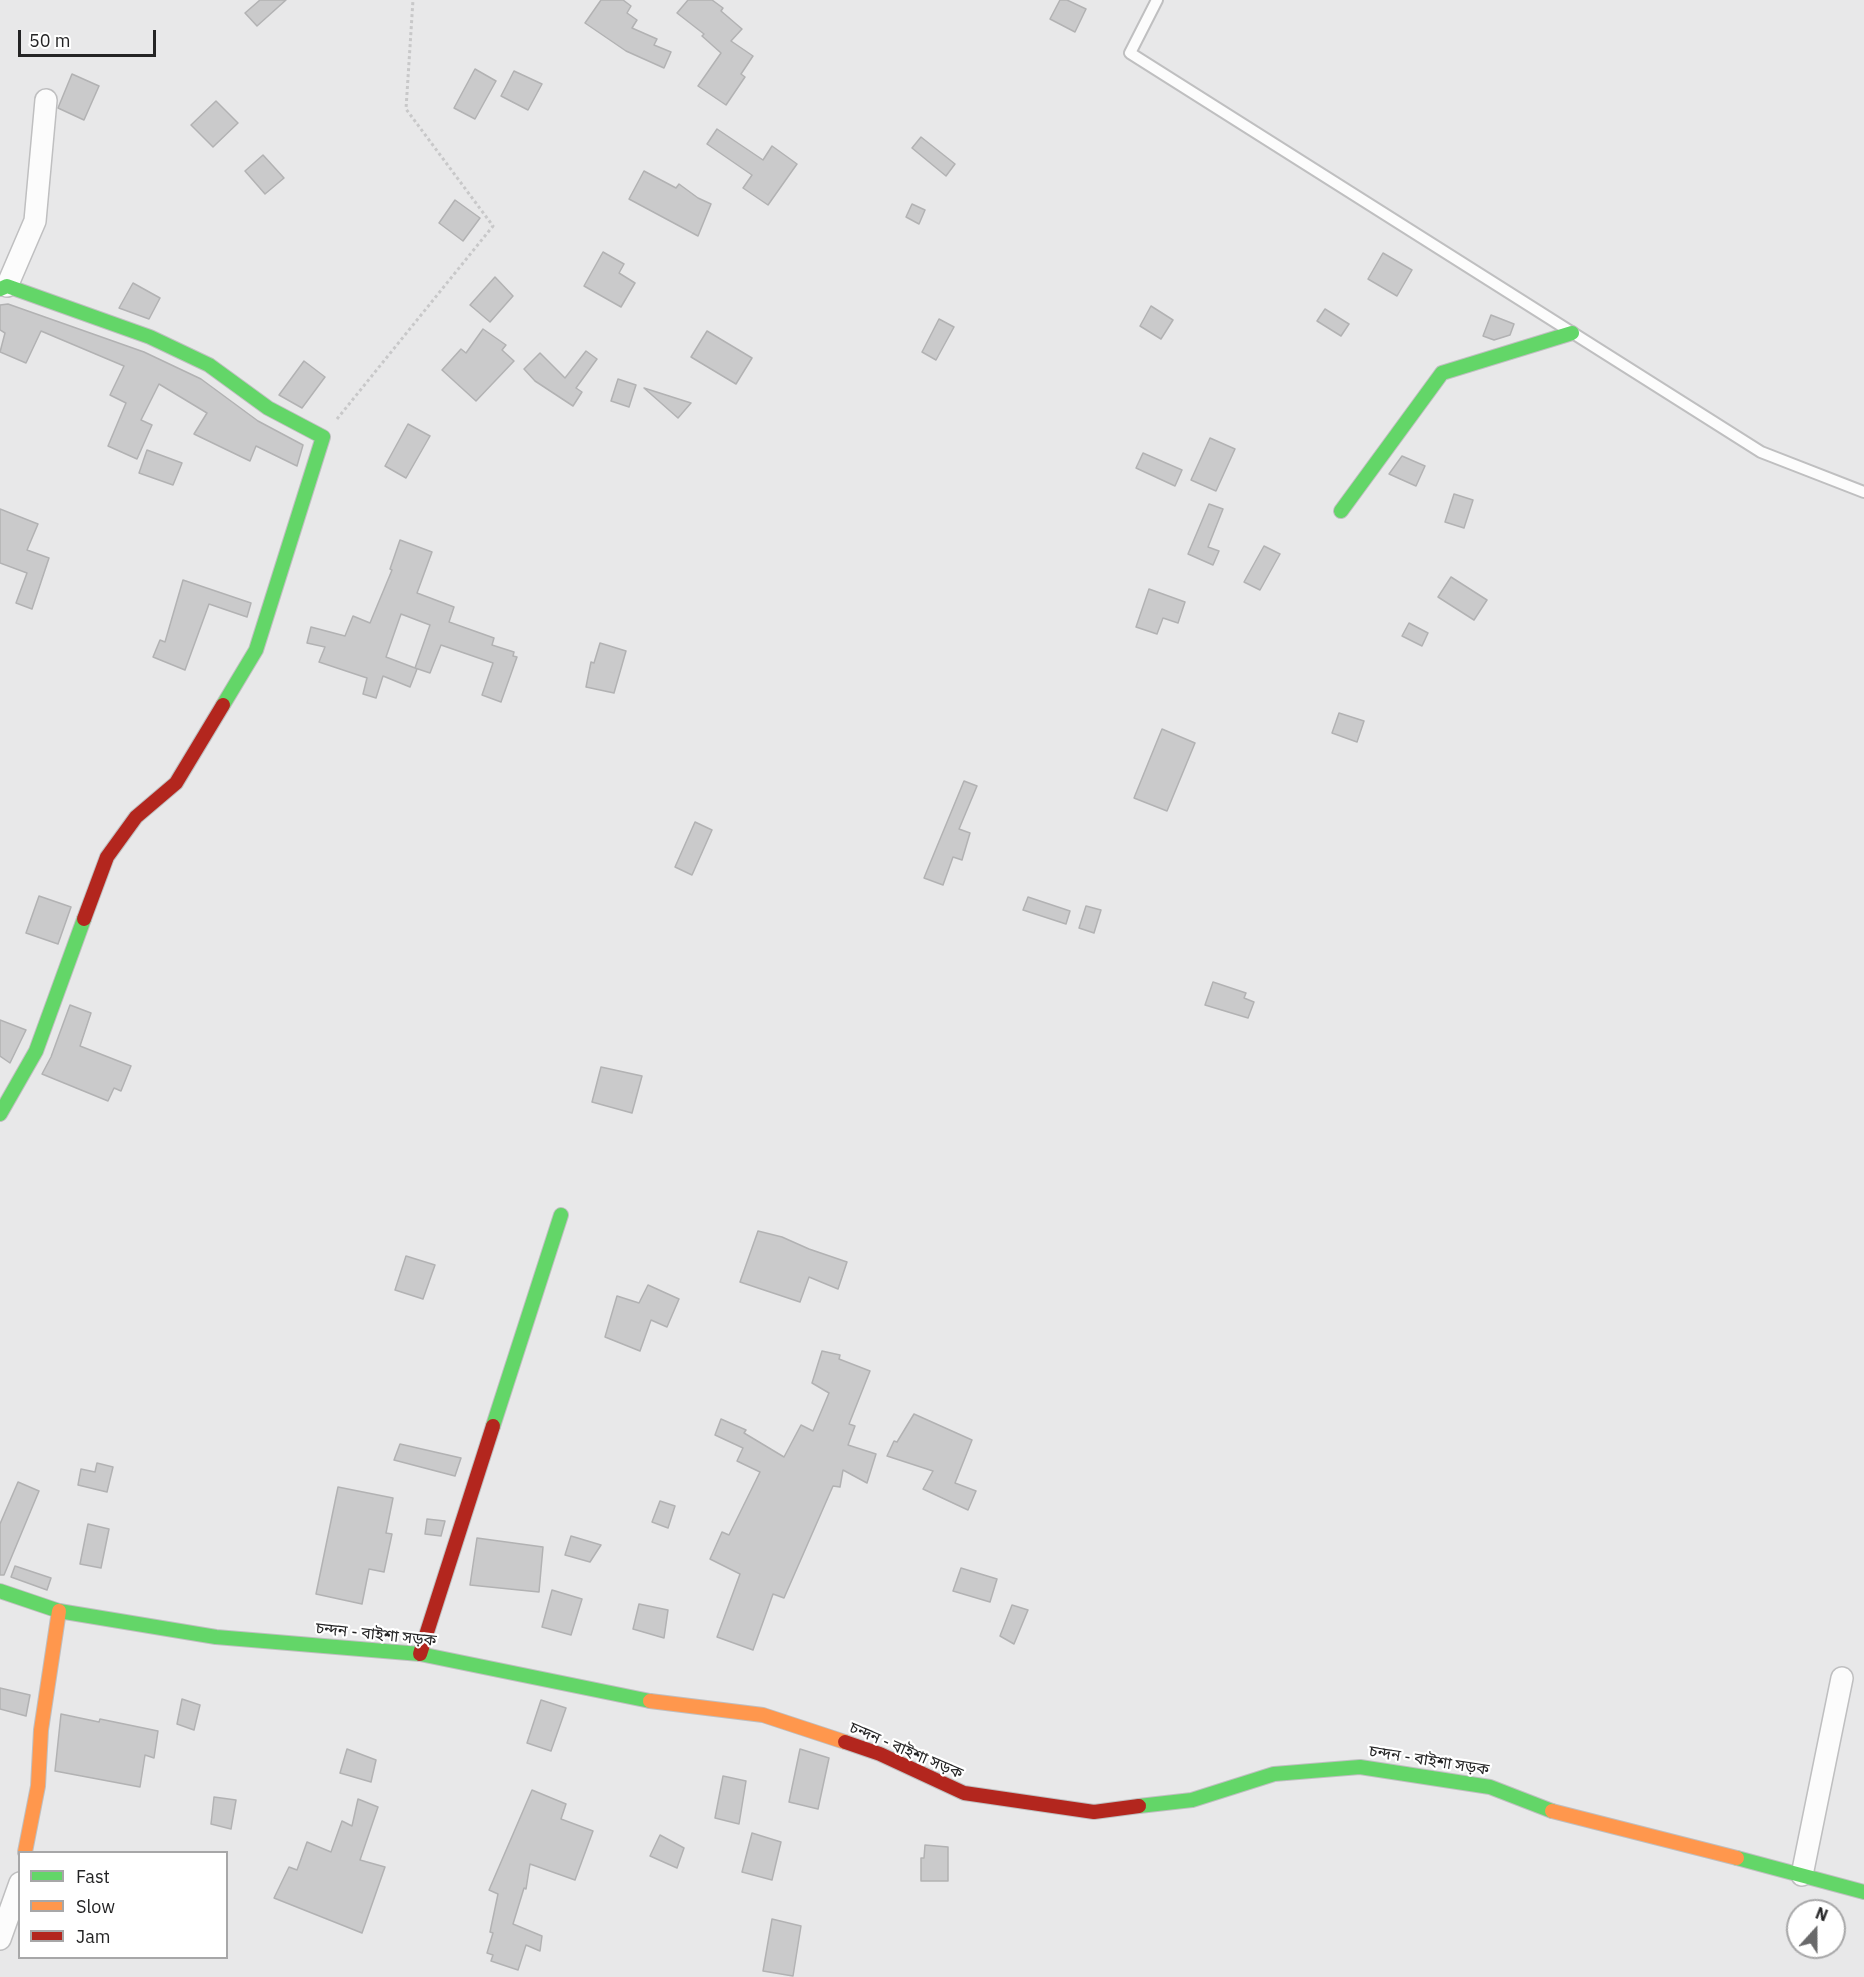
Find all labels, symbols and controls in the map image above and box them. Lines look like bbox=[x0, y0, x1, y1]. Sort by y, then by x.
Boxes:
scale bar bbox=[21, 18, 159, 56]
text: 50 m bbox=[29, 29, 71, 52]
street label: চন্দন - বাইশা সড়ক bbox=[315, 1619, 437, 1651]
street label: চন্দন - বাইশা সড়ক bbox=[846, 1718, 966, 1784]
street label: চন্দন - বাইশা সড়ক bbox=[1368, 1742, 1490, 1780]
legend bbox=[18, 1851, 228, 1959]
text: Fast bbox=[76, 1865, 110, 1888]
text: Slow bbox=[76, 1895, 115, 1918]
north arrow bbox=[1786, 1899, 1846, 1959]
text: N bbox=[1813, 1903, 1831, 1925]
text: Jam bbox=[76, 1925, 111, 1948]

